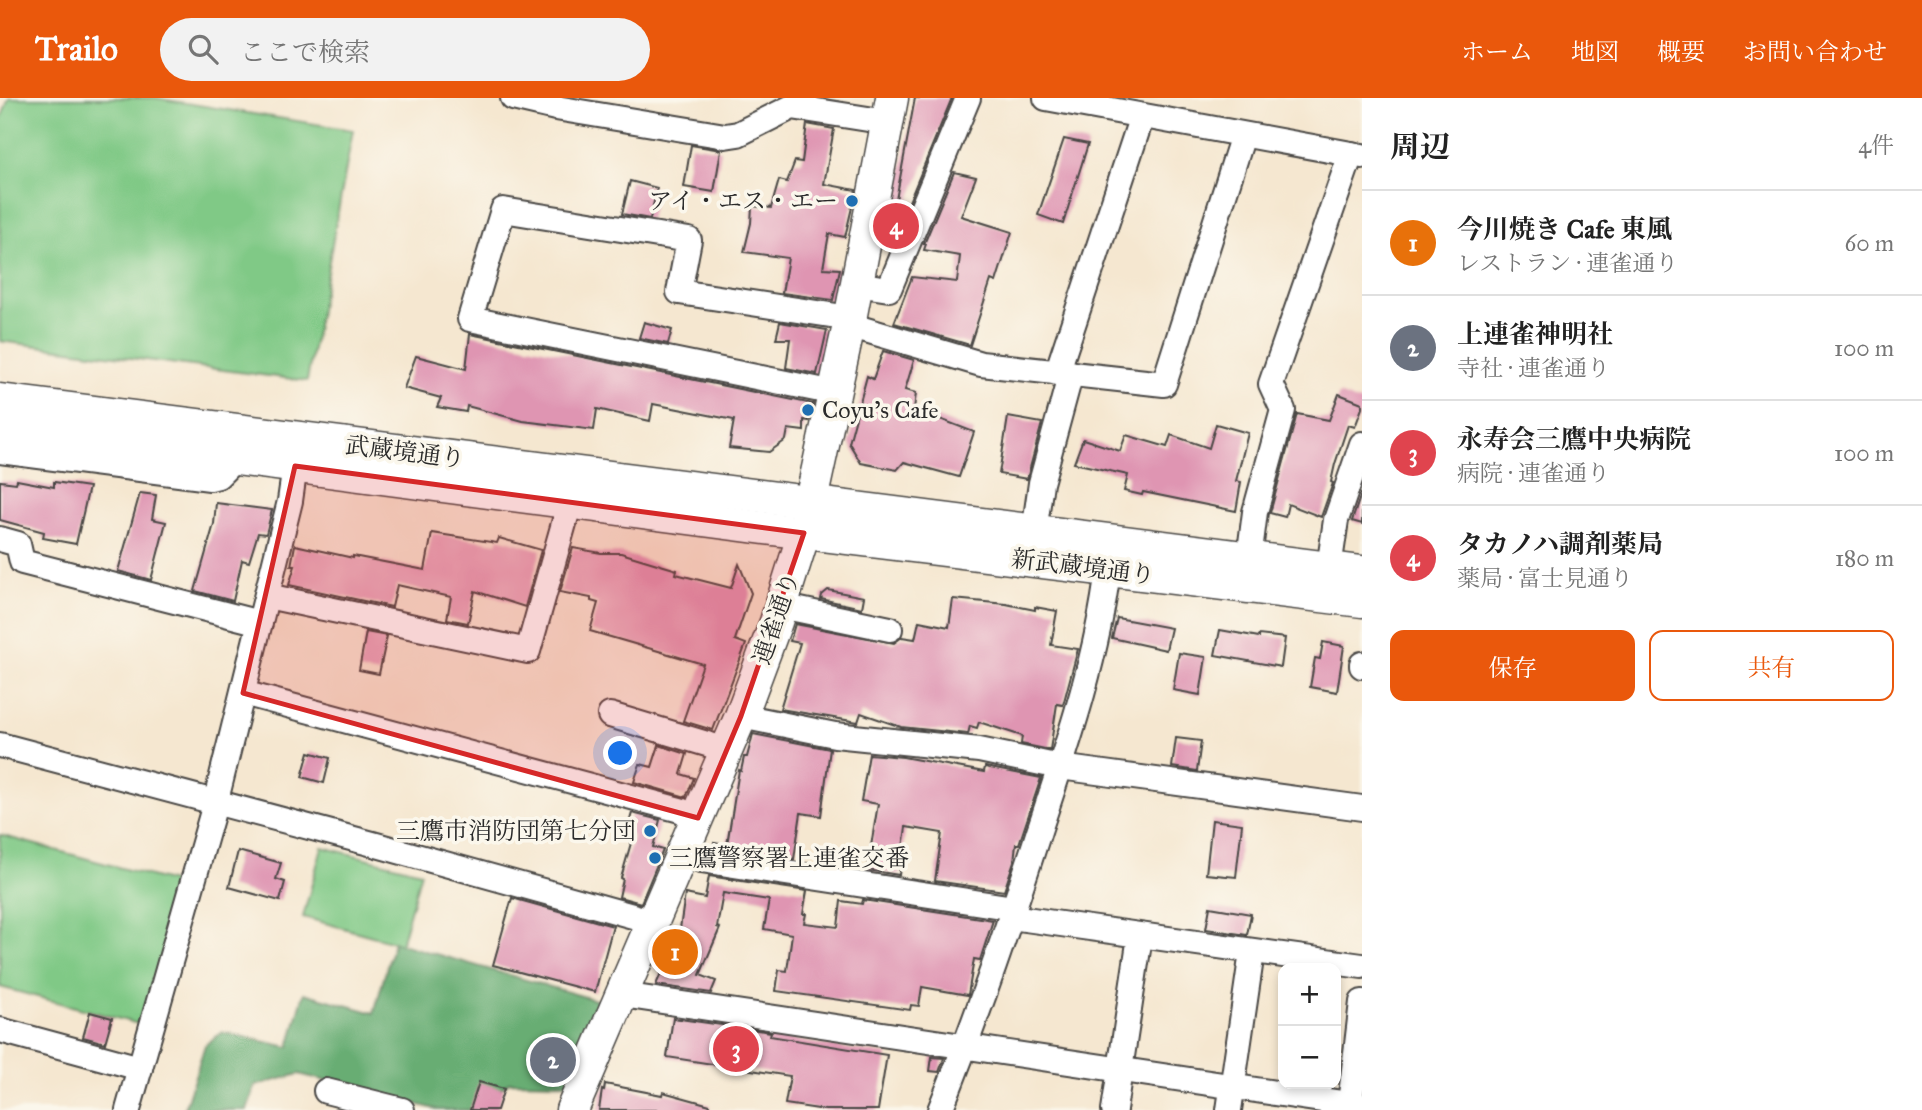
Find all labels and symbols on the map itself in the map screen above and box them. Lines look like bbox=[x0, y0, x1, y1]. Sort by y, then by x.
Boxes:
place label: アイ・エス・エー bbox=[648, 186, 838, 216]
marker: アイ・エス・エー bbox=[844, 193, 860, 209]
pin: 4 bbox=[873, 200, 919, 252]
place label: Coyu's Cafe bbox=[822, 395, 939, 425]
marker: Coyu's Cafe bbox=[800, 402, 816, 418]
street label: 武蔵境通り bbox=[344, 430, 466, 474]
street label: 新武蔵境通り bbox=[1010, 543, 1156, 591]
street label: 連雀通り bbox=[746, 568, 806, 668]
your location bbox=[603, 736, 637, 770]
place label: 三鷹市消防団第七分団 bbox=[396, 816, 636, 846]
marker: 三鷹市消防団第七分団 bbox=[642, 823, 658, 839]
place label: 三鷹警察署上連雀交番 bbox=[669, 843, 909, 873]
marker: 三鷹警察署上連雀交番 bbox=[647, 850, 663, 866]
pin: 1 bbox=[652, 926, 698, 978]
pin: 3 bbox=[713, 1023, 759, 1075]
pin: 2 bbox=[530, 1034, 576, 1086]

